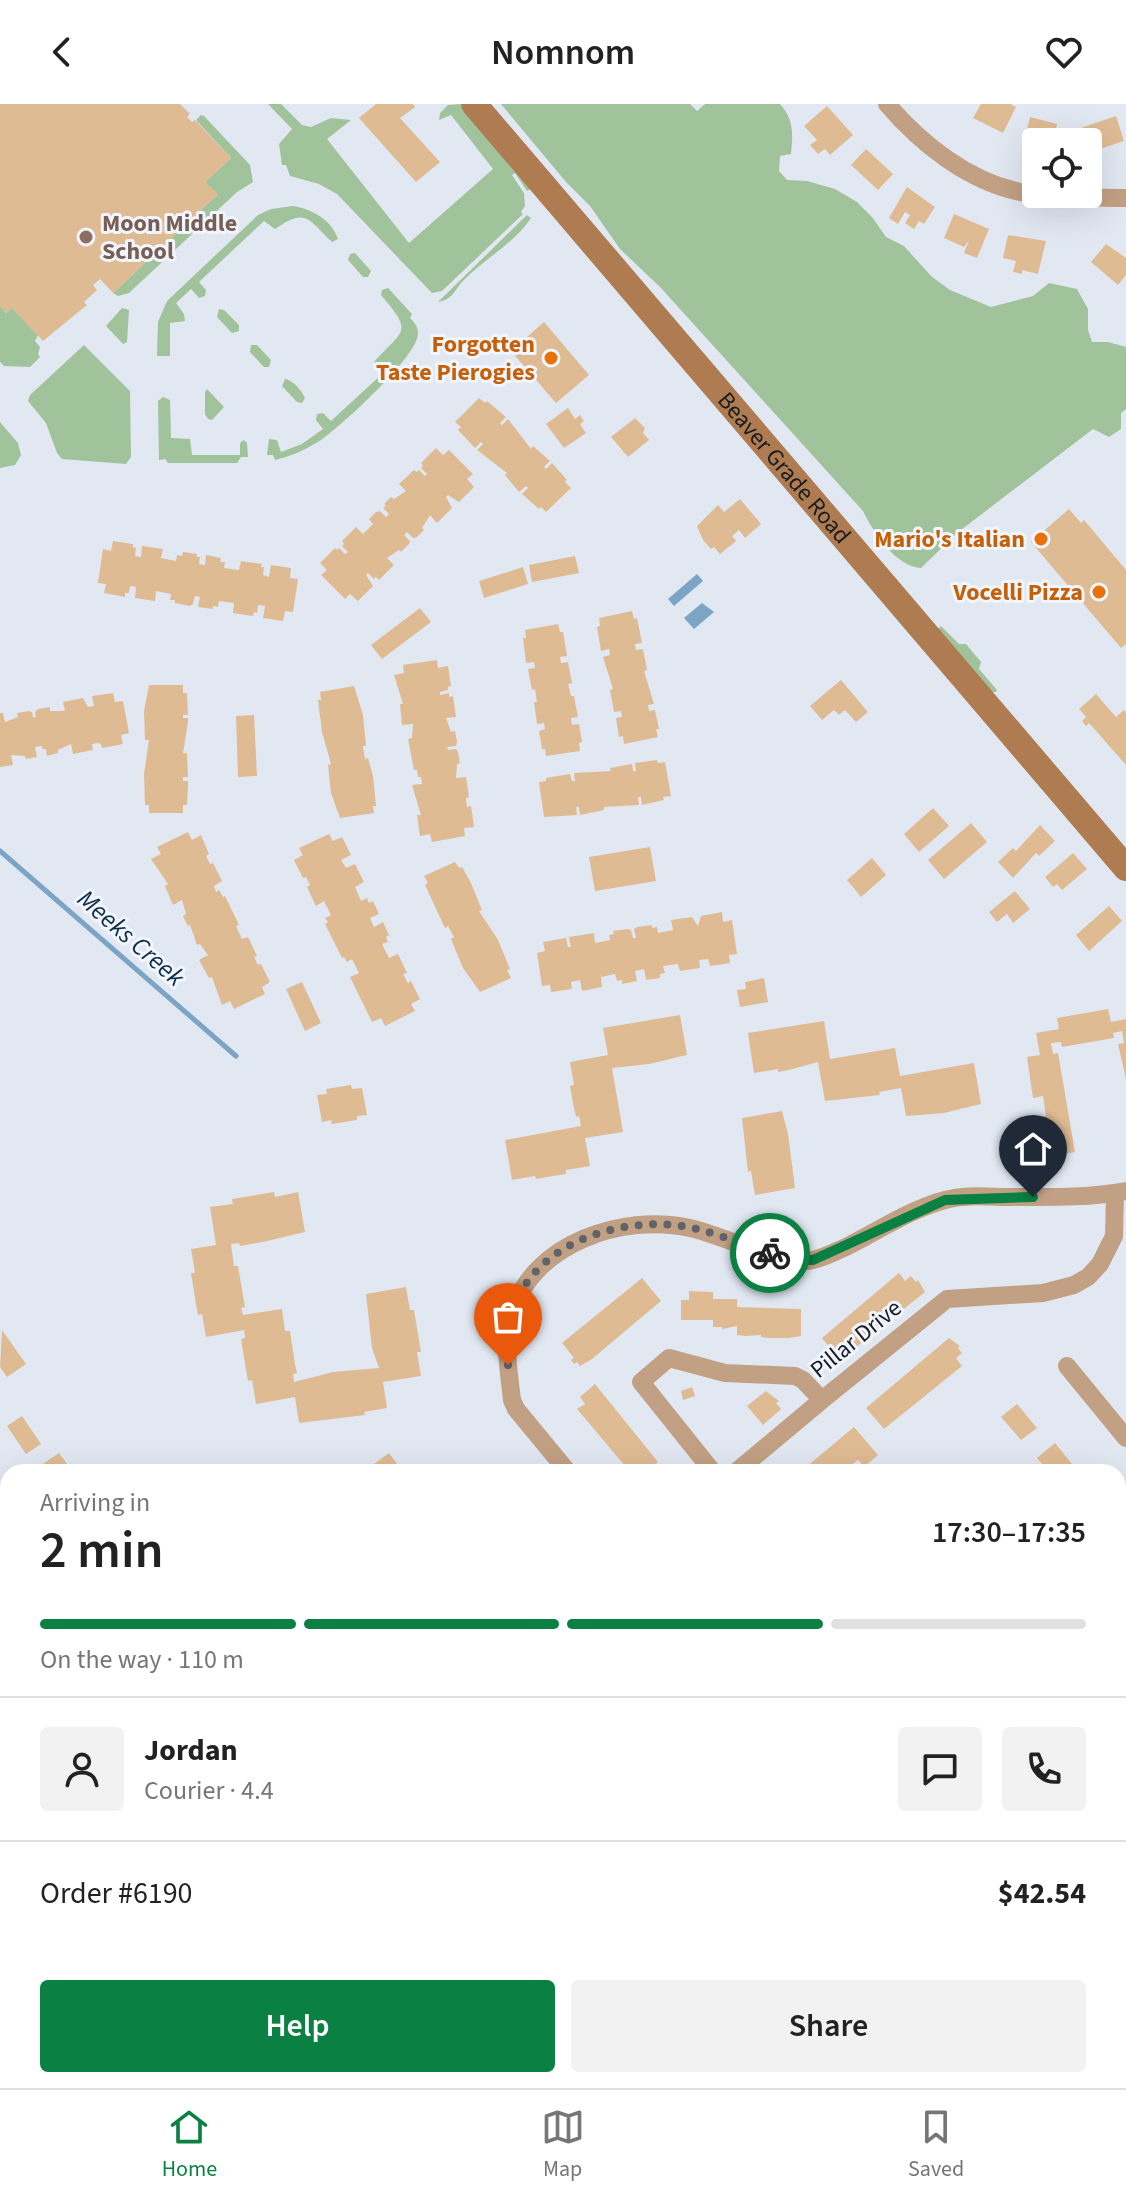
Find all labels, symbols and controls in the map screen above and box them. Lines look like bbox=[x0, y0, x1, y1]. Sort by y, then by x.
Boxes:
text: Nomnom bbox=[491, 27, 635, 78]
icon: back bbox=[40, 30, 84, 74]
icon: heart bbox=[1042, 30, 1086, 74]
map controls bbox=[1022, 128, 1102, 208]
button: locate bbox=[1022, 128, 1102, 208]
place label: Moon Middle School bbox=[102, 206, 237, 269]
marker: Moon Middle School bbox=[77, 228, 95, 246]
place label: Forgotten Taste Pierogies bbox=[376, 327, 535, 390]
marker: Forgotten Taste Pierogies bbox=[542, 349, 560, 367]
street label: Beaver Grade Road bbox=[709, 384, 859, 551]
place label: Mario's Italian bbox=[874, 522, 1025, 557]
marker: Mario's Italian bbox=[1032, 530, 1050, 548]
place label: Vocelli Pizza bbox=[952, 575, 1083, 610]
marker: Vocelli Pizza bbox=[1090, 583, 1108, 601]
water label: Meeks Creek bbox=[69, 881, 193, 996]
pin bbox=[999, 1115, 1067, 1197]
icon: home bbox=[1011, 1127, 1055, 1171]
courier bbox=[730, 1213, 810, 1293]
icon: bike bbox=[748, 1231, 792, 1275]
pin bbox=[474, 1283, 542, 1365]
street label: Pillar Drive bbox=[803, 1291, 909, 1387]
icon: bag bbox=[486, 1295, 530, 1339]
text: Arriving in bbox=[40, 1484, 150, 1521]
text: 17:30–17:35 bbox=[932, 1511, 1086, 1554]
text: 2 min bbox=[40, 1514, 164, 1588]
text: On the way · 110 m bbox=[40, 1641, 244, 1678]
button: person bbox=[40, 1727, 124, 1811]
button: chat bbox=[898, 1727, 982, 1811]
button: phone bbox=[1002, 1727, 1086, 1811]
text: Jordan bbox=[144, 1729, 238, 1772]
text: Courier · 4.4 bbox=[144, 1772, 274, 1809]
text: Order #6190 bbox=[40, 1872, 193, 1915]
text: $42.54 bbox=[998, 1872, 1086, 1915]
button: Help bbox=[40, 1980, 555, 2072]
button: Share bbox=[571, 1980, 1086, 2072]
tab: Home bbox=[162, 2105, 217, 2185]
tab: Map bbox=[541, 2105, 585, 2185]
tab: Saved bbox=[908, 2105, 964, 2185]

